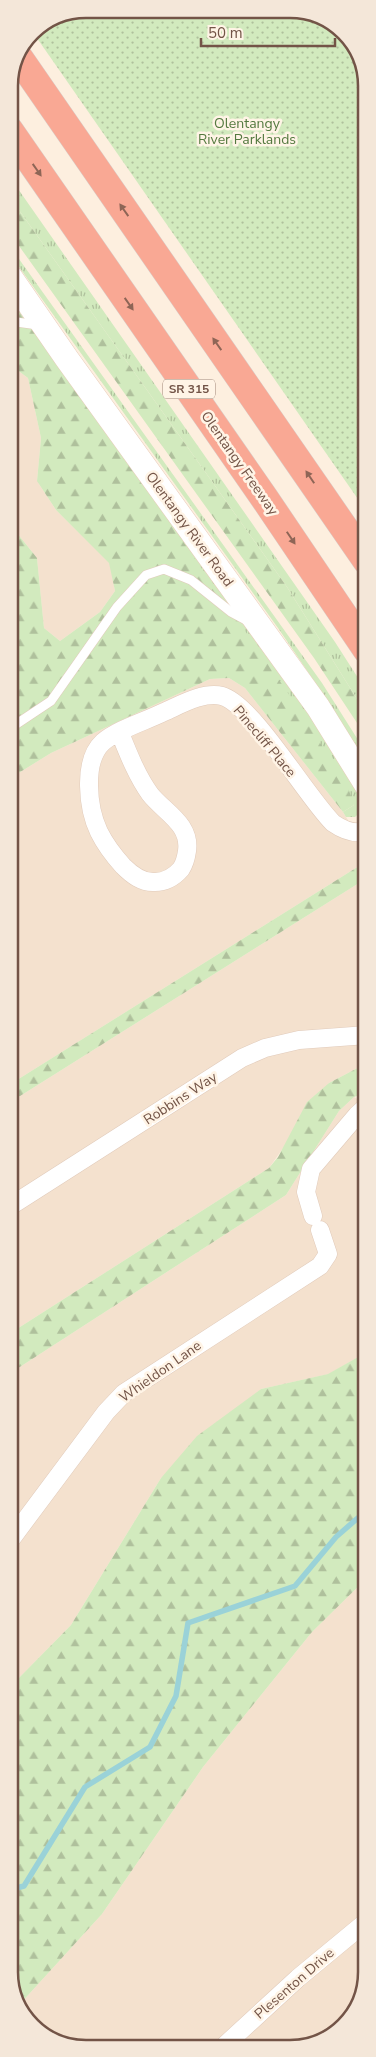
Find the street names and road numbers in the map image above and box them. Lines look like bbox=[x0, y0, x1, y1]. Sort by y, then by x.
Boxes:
road number: SR 315 bbox=[163, 379, 215, 398]
street label: Olentangy Freeway bbox=[197, 407, 283, 520]
street label: Olentangy River Road bbox=[141, 468, 238, 591]
street label: Pinecliff Place bbox=[229, 701, 300, 781]
street label: Robbins Way bbox=[140, 1067, 221, 1129]
street label: Whieldon Lane bbox=[115, 1336, 205, 1407]
street label: Plesenton Drive bbox=[250, 1943, 338, 2023]

